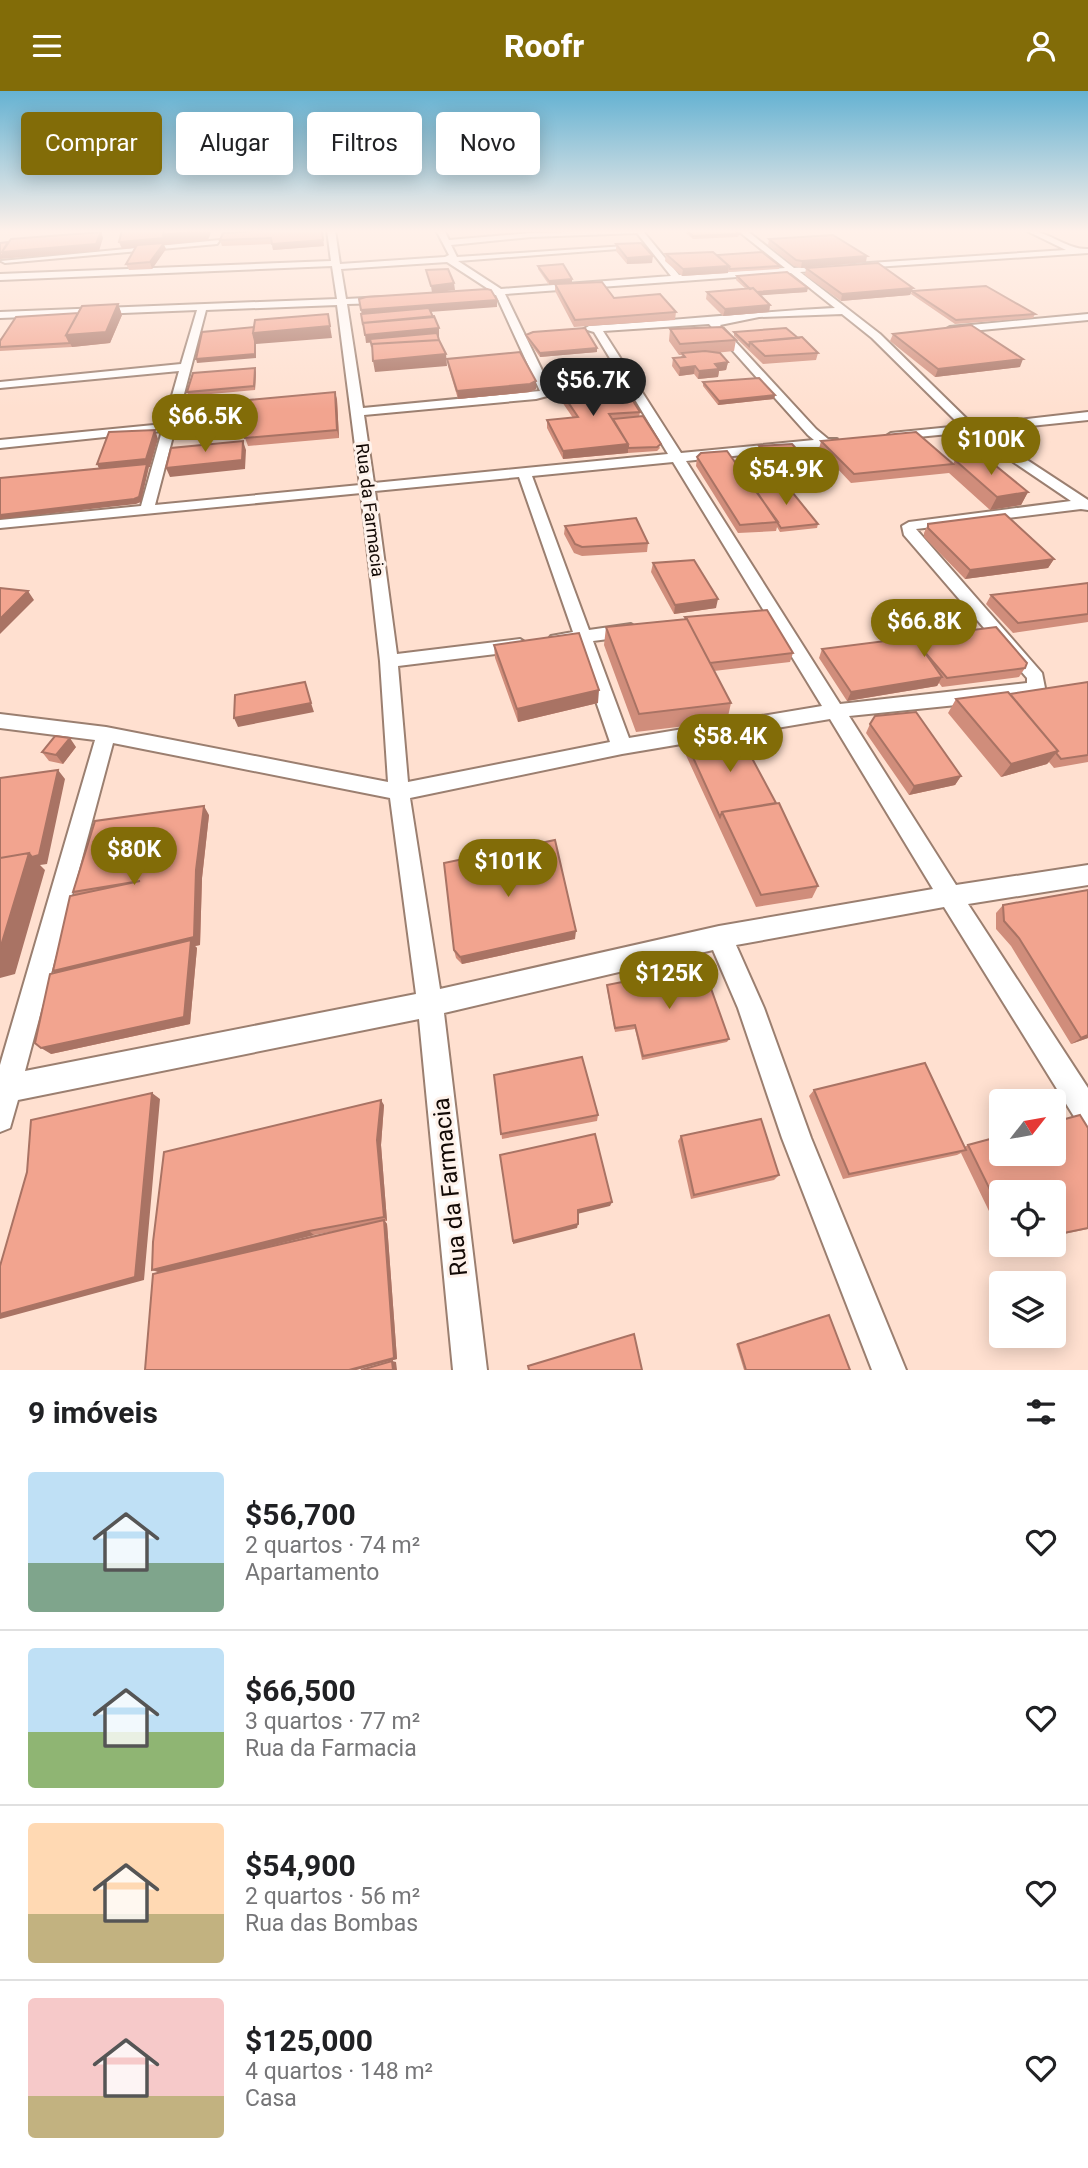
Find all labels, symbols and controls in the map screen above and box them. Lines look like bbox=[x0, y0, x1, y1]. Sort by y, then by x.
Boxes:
icon: menu bbox=[28, 27, 66, 65]
text: Roofr bbox=[504, 27, 584, 65]
icon: person bbox=[1022, 27, 1060, 65]
chip: Comprar bbox=[21, 112, 162, 175]
chip: Alugar bbox=[176, 112, 293, 175]
chip: Filtros bbox=[307, 112, 422, 175]
chip: Novo bbox=[436, 112, 540, 175]
pin: $56.7K bbox=[536, 359, 650, 418]
text: $56.7K bbox=[556, 367, 630, 394]
pin: $66.5K bbox=[148, 395, 262, 454]
text: $66.5K bbox=[168, 403, 242, 430]
pin: $100K bbox=[942, 417, 1040, 477]
text: $100K bbox=[957, 426, 1025, 453]
street label: Rua da Farmacia bbox=[352, 442, 389, 578]
pin: $54.9K bbox=[729, 447, 843, 507]
text: $54.9K bbox=[749, 456, 823, 483]
pin: $66.8K bbox=[867, 599, 981, 659]
text: $66.8K bbox=[887, 608, 961, 635]
pin: $58.4K bbox=[673, 715, 787, 774]
text: $58.4K bbox=[693, 723, 767, 750]
pin: $80K bbox=[93, 827, 175, 887]
text: $80K bbox=[107, 836, 161, 863]
pin: $101K bbox=[459, 839, 557, 899]
text: $101K bbox=[474, 848, 542, 875]
pin: $125K bbox=[620, 951, 718, 1011]
text: $125K bbox=[635, 960, 703, 987]
north arrow bbox=[989, 1089, 1066, 1165]
map controls bbox=[989, 1089, 1066, 1348]
street label: Rua da Farmacia bbox=[427, 1096, 473, 1278]
button: locate bbox=[989, 1180, 1066, 1257]
button: layers bbox=[989, 1271, 1066, 1348]
icon: filters bbox=[1022, 1393, 1060, 1431]
text: 9 imóveis bbox=[28, 1395, 158, 1430]
text: $56,700 bbox=[245, 1497, 356, 1532]
icon: home bbox=[84, 1500, 168, 1584]
icon: heart bbox=[1022, 1523, 1060, 1561]
text: 2 quartos · 74 m² bbox=[245, 1532, 420, 1559]
text: Apartamento bbox=[245, 1559, 379, 1586]
text: $66,500 bbox=[245, 1673, 356, 1708]
icon: home bbox=[84, 1676, 168, 1760]
icon: heart bbox=[1022, 1699, 1060, 1737]
text: 3 quartos · 77 m² bbox=[245, 1708, 420, 1735]
text: Rua da Farmacia bbox=[245, 1735, 417, 1762]
text: $54,900 bbox=[245, 1848, 356, 1883]
icon: home bbox=[84, 1851, 168, 1935]
icon: heart bbox=[1022, 1874, 1060, 1912]
text: 2 quartos · 56 m² bbox=[245, 1883, 420, 1910]
text: Rua das Bombas bbox=[245, 1910, 418, 1937]
text: $125,000 bbox=[245, 2023, 373, 2058]
icon: home bbox=[84, 2026, 168, 2110]
icon: heart bbox=[1022, 2049, 1060, 2087]
text: 4 quartos · 148 m² bbox=[245, 2058, 433, 2085]
text: Casa bbox=[245, 2085, 297, 2112]

